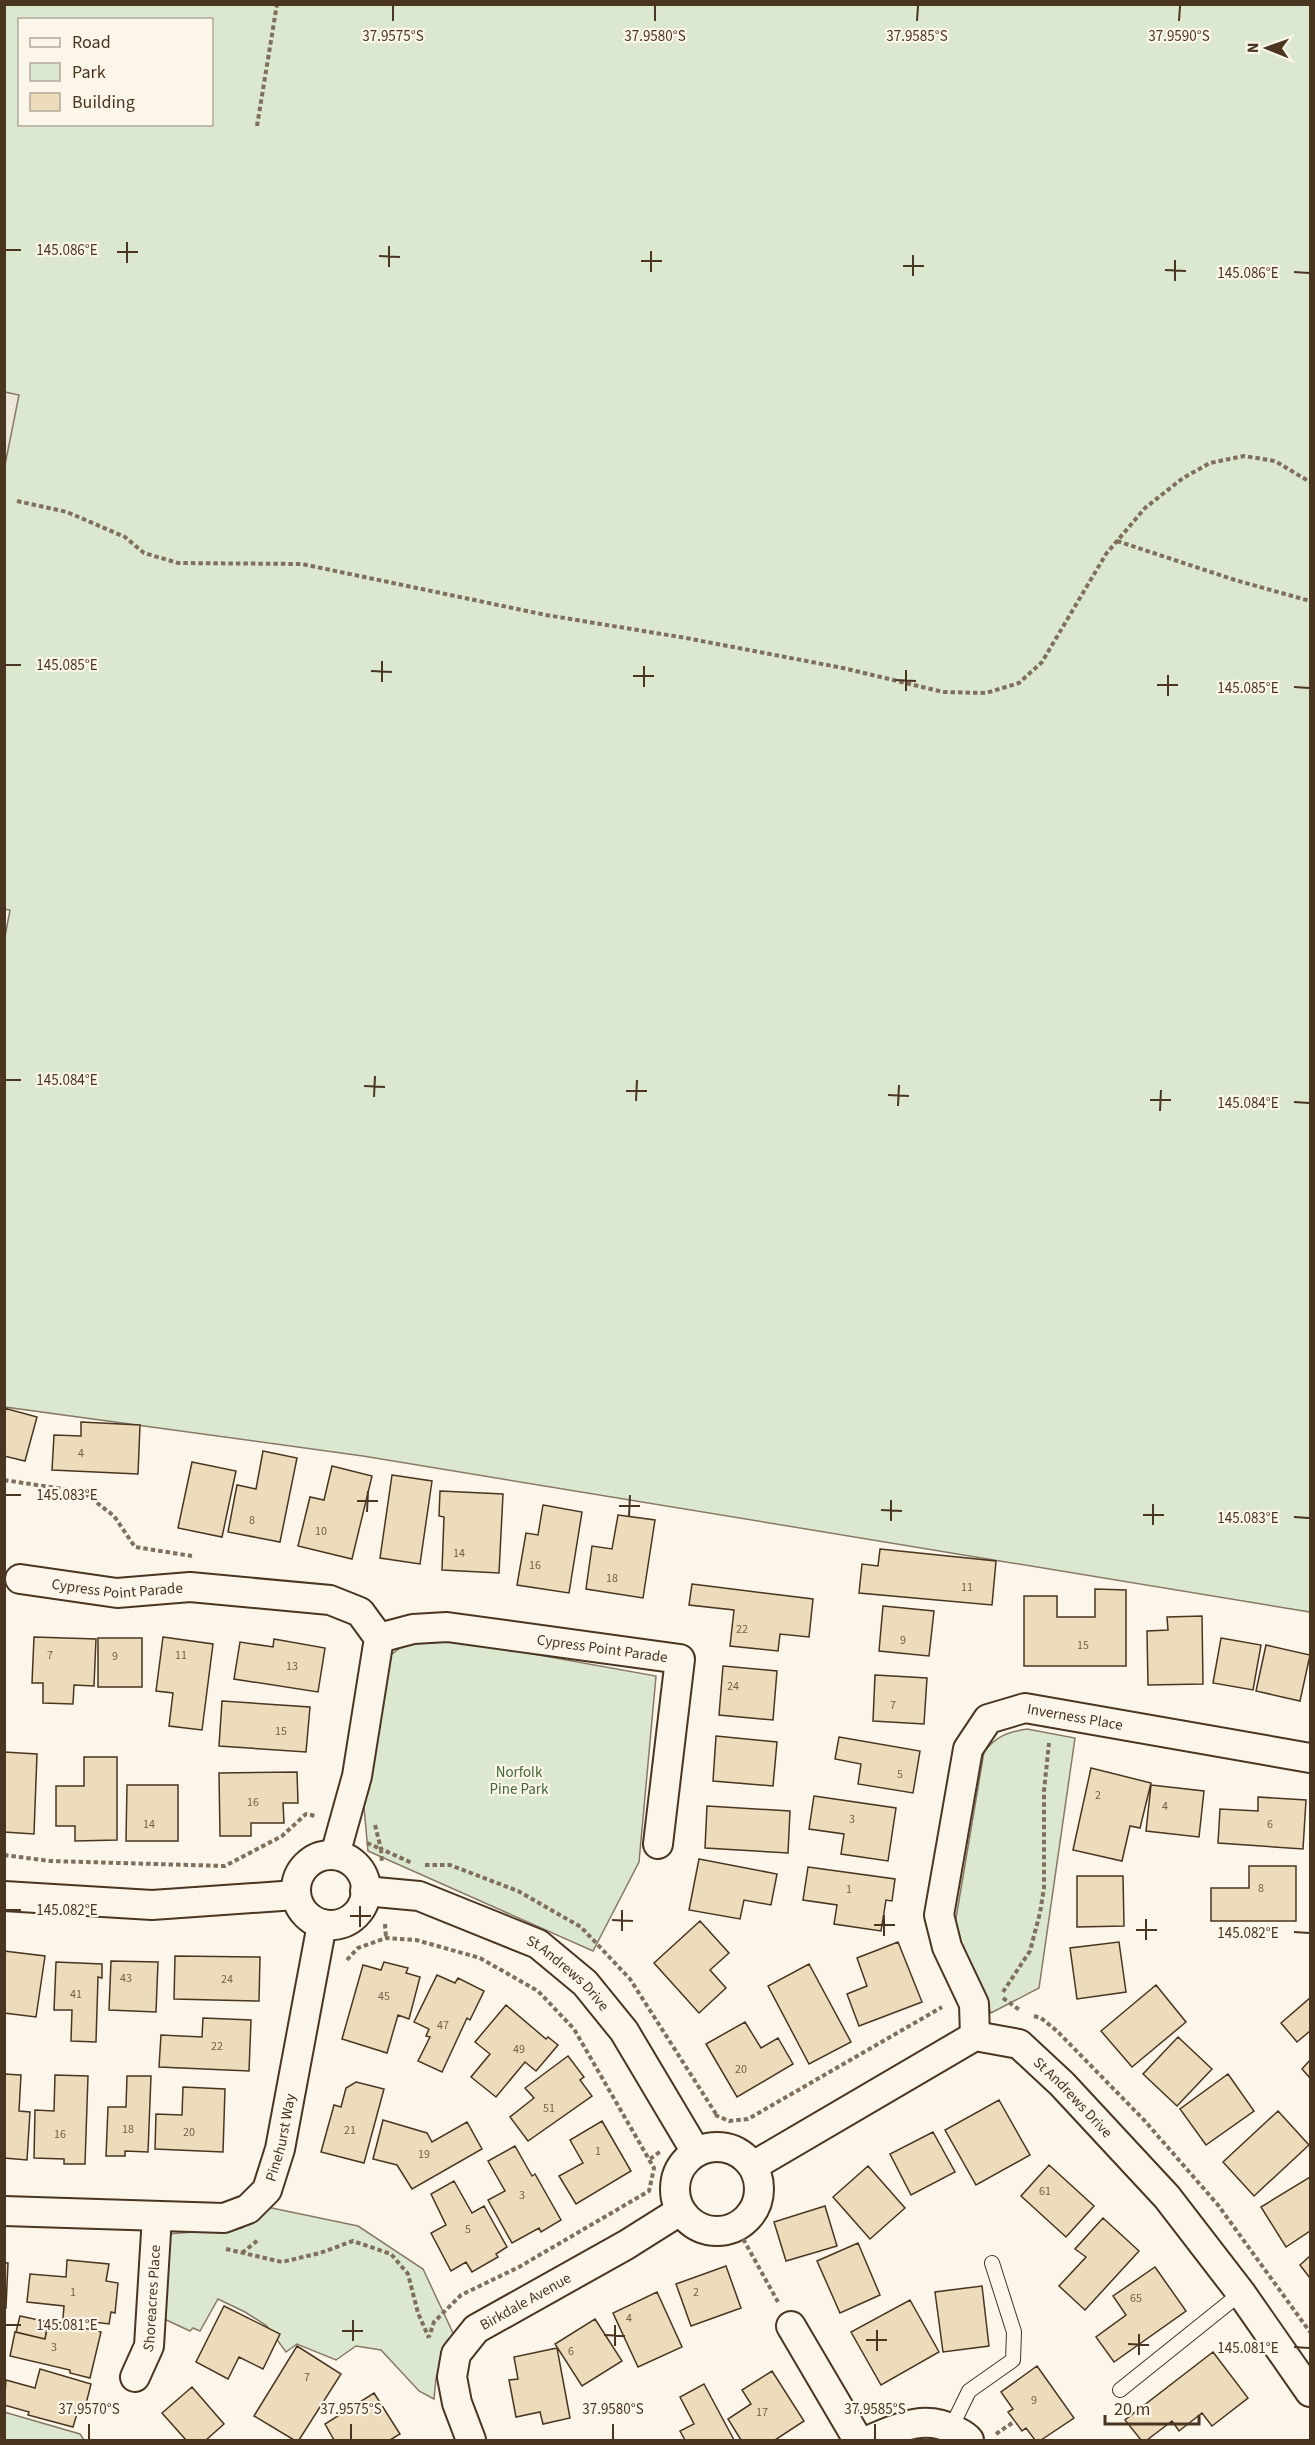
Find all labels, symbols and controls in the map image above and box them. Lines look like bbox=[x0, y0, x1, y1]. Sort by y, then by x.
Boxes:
legend bbox=[18, 18, 213, 126]
north arrow bbox=[1237, 18, 1297, 78]
text: 37.9575°S bbox=[362, 26, 424, 47]
text: 37.9580°S bbox=[624, 26, 686, 47]
text: 37.9585°S bbox=[886, 26, 948, 47]
text: 37.9590°S bbox=[1148, 26, 1210, 47]
text: Road bbox=[72, 30, 111, 55]
text: N bbox=[1242, 42, 1264, 53]
text: Park bbox=[72, 60, 106, 85]
text: Building bbox=[72, 90, 135, 115]
text: 145.086°E bbox=[36, 240, 98, 261]
text: 145.086°E bbox=[1217, 263, 1279, 284]
text: 145.085°E bbox=[36, 655, 98, 676]
text: 145.085°E bbox=[1217, 678, 1279, 699]
text: 145.084°E bbox=[36, 1070, 98, 1091]
text: 145.084°E bbox=[1217, 1093, 1279, 1114]
house number: 4 bbox=[78, 1445, 84, 1462]
text: 145.083°E bbox=[36, 1485, 98, 1506]
text: 145.083°E bbox=[1217, 1508, 1279, 1529]
house number: 8 bbox=[249, 1512, 255, 1529]
house number: 10 bbox=[315, 1523, 327, 1540]
house number: 14 bbox=[453, 1545, 465, 1562]
house number: 16 bbox=[529, 1557, 541, 1574]
house number: 18 bbox=[606, 1570, 618, 1587]
street label: Cypress Point Parade bbox=[50, 1574, 184, 1604]
house number: 11 bbox=[961, 1579, 973, 1596]
house number: 22 bbox=[736, 1621, 748, 1638]
street label: Cypress Point Parade bbox=[536, 1629, 669, 1668]
house number: 9 bbox=[900, 1632, 906, 1649]
house number: 15 bbox=[1077, 1637, 1089, 1654]
house number: 7 bbox=[47, 1647, 53, 1664]
house number: 11 bbox=[175, 1647, 187, 1664]
house number: 9 bbox=[112, 1648, 118, 1665]
house number: 13 bbox=[286, 1658, 298, 1675]
house number: 24 bbox=[727, 1678, 739, 1695]
house number: 7 bbox=[890, 1697, 896, 1714]
street label: Inverness Place bbox=[1025, 1699, 1124, 1736]
house number: 15 bbox=[275, 1723, 287, 1740]
park label: Norfolk Pine Park bbox=[490, 1762, 549, 1800]
house number: 5 bbox=[897, 1766, 903, 1783]
house number: 2 bbox=[1095, 1787, 1101, 1804]
house number: 16 bbox=[247, 1794, 259, 1811]
house number: 4 bbox=[1162, 1798, 1168, 1815]
house number: 3 bbox=[849, 1811, 855, 1828]
house number: 14 bbox=[143, 1816, 155, 1833]
house number: 6 bbox=[1267, 1816, 1273, 1833]
house number: 8 bbox=[1258, 1880, 1264, 1897]
house number: 1 bbox=[846, 1881, 852, 1898]
text: 145.082°E bbox=[36, 1900, 98, 1921]
text: 145.082°E bbox=[1217, 1923, 1279, 1944]
street label: St Andrews Drive bbox=[523, 1930, 614, 2016]
house number: 43 bbox=[120, 1970, 132, 1987]
house number: 24 bbox=[221, 1971, 233, 1988]
house number: 41 bbox=[70, 1986, 82, 2003]
house number: 45 bbox=[378, 1988, 390, 2005]
house number: 47 bbox=[437, 2017, 449, 2034]
house number: 22 bbox=[211, 2038, 223, 2055]
house number: 49 bbox=[513, 2041, 525, 2058]
street label: St Andrews Drive bbox=[1028, 2052, 1117, 2143]
house number: 20 bbox=[735, 2061, 747, 2078]
street label: Pinehurst Way bbox=[260, 2092, 301, 2184]
house number: 51 bbox=[543, 2100, 555, 2117]
house number: 18 bbox=[122, 2121, 134, 2138]
house number: 21 bbox=[344, 2122, 356, 2139]
house number: 20 bbox=[183, 2124, 195, 2141]
house number: 16 bbox=[54, 2126, 66, 2143]
house number: 1 bbox=[595, 2143, 601, 2160]
house number: 19 bbox=[418, 2146, 430, 2163]
house number: 61 bbox=[1039, 2183, 1051, 2200]
house number: 3 bbox=[519, 2187, 525, 2204]
house number: 5 bbox=[465, 2221, 471, 2238]
street label: Shoreacres Place bbox=[138, 2244, 166, 2355]
street label: Birkdale Avenue bbox=[476, 2268, 575, 2336]
house number: 1 bbox=[70, 2284, 76, 2301]
house number: 2 bbox=[693, 2284, 699, 2301]
house number: 65 bbox=[1130, 2290, 1142, 2307]
house number: 4 bbox=[626, 2310, 632, 2327]
text: 145.081°E bbox=[36, 2315, 98, 2336]
text: 145.081°E bbox=[1217, 2338, 1279, 2359]
house number: 3 bbox=[51, 2339, 57, 2356]
house number: 6 bbox=[568, 2343, 574, 2360]
house number: 7 bbox=[304, 2369, 310, 2386]
scale bar bbox=[1105, 2388, 1200, 2426]
house number: 9 bbox=[1031, 2392, 1037, 2409]
text: 20 m bbox=[1114, 2397, 1150, 2422]
text: 37.9570°S bbox=[58, 2399, 120, 2420]
text: 37.9575°S bbox=[320, 2399, 382, 2420]
text: 37.9580°S bbox=[582, 2399, 644, 2420]
text: 37.9585°S bbox=[844, 2399, 906, 2420]
house number: 17 bbox=[756, 2404, 768, 2421]

